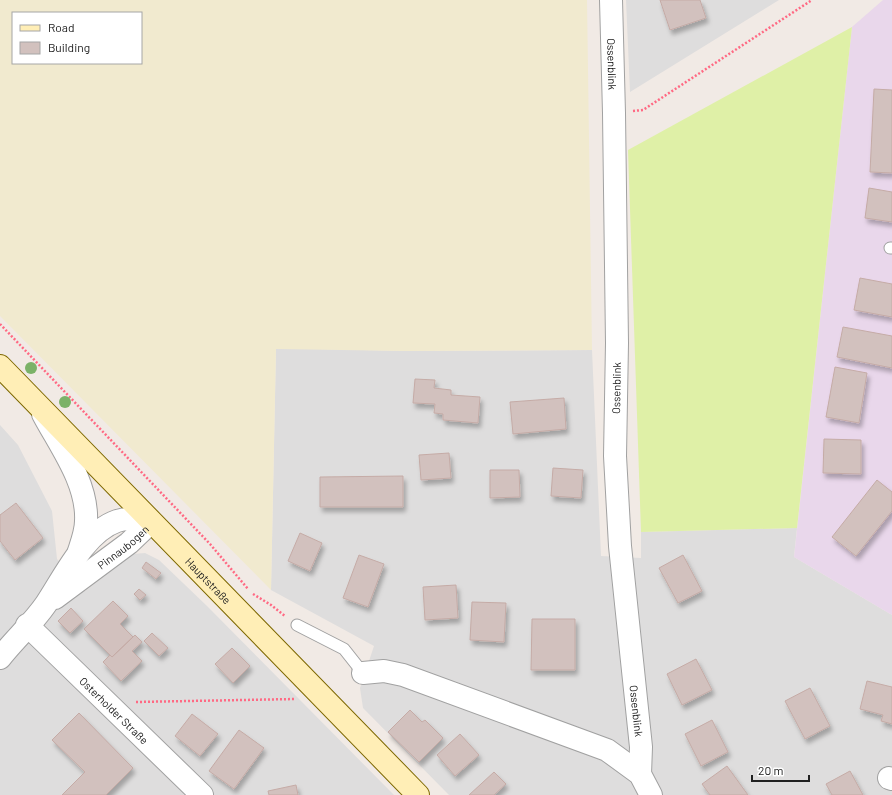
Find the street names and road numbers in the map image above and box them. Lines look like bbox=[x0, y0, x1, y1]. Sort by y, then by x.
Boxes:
street label: Ossenblink bbox=[606, 38, 620, 91]
street label: Ossenblink bbox=[609, 361, 623, 414]
street label: Pinnaubogen bbox=[94, 522, 151, 571]
street label: Hauptstraße bbox=[183, 554, 234, 606]
street label: Osterholder Straße bbox=[78, 674, 152, 746]
street label: Ossenblink bbox=[628, 684, 646, 738]

